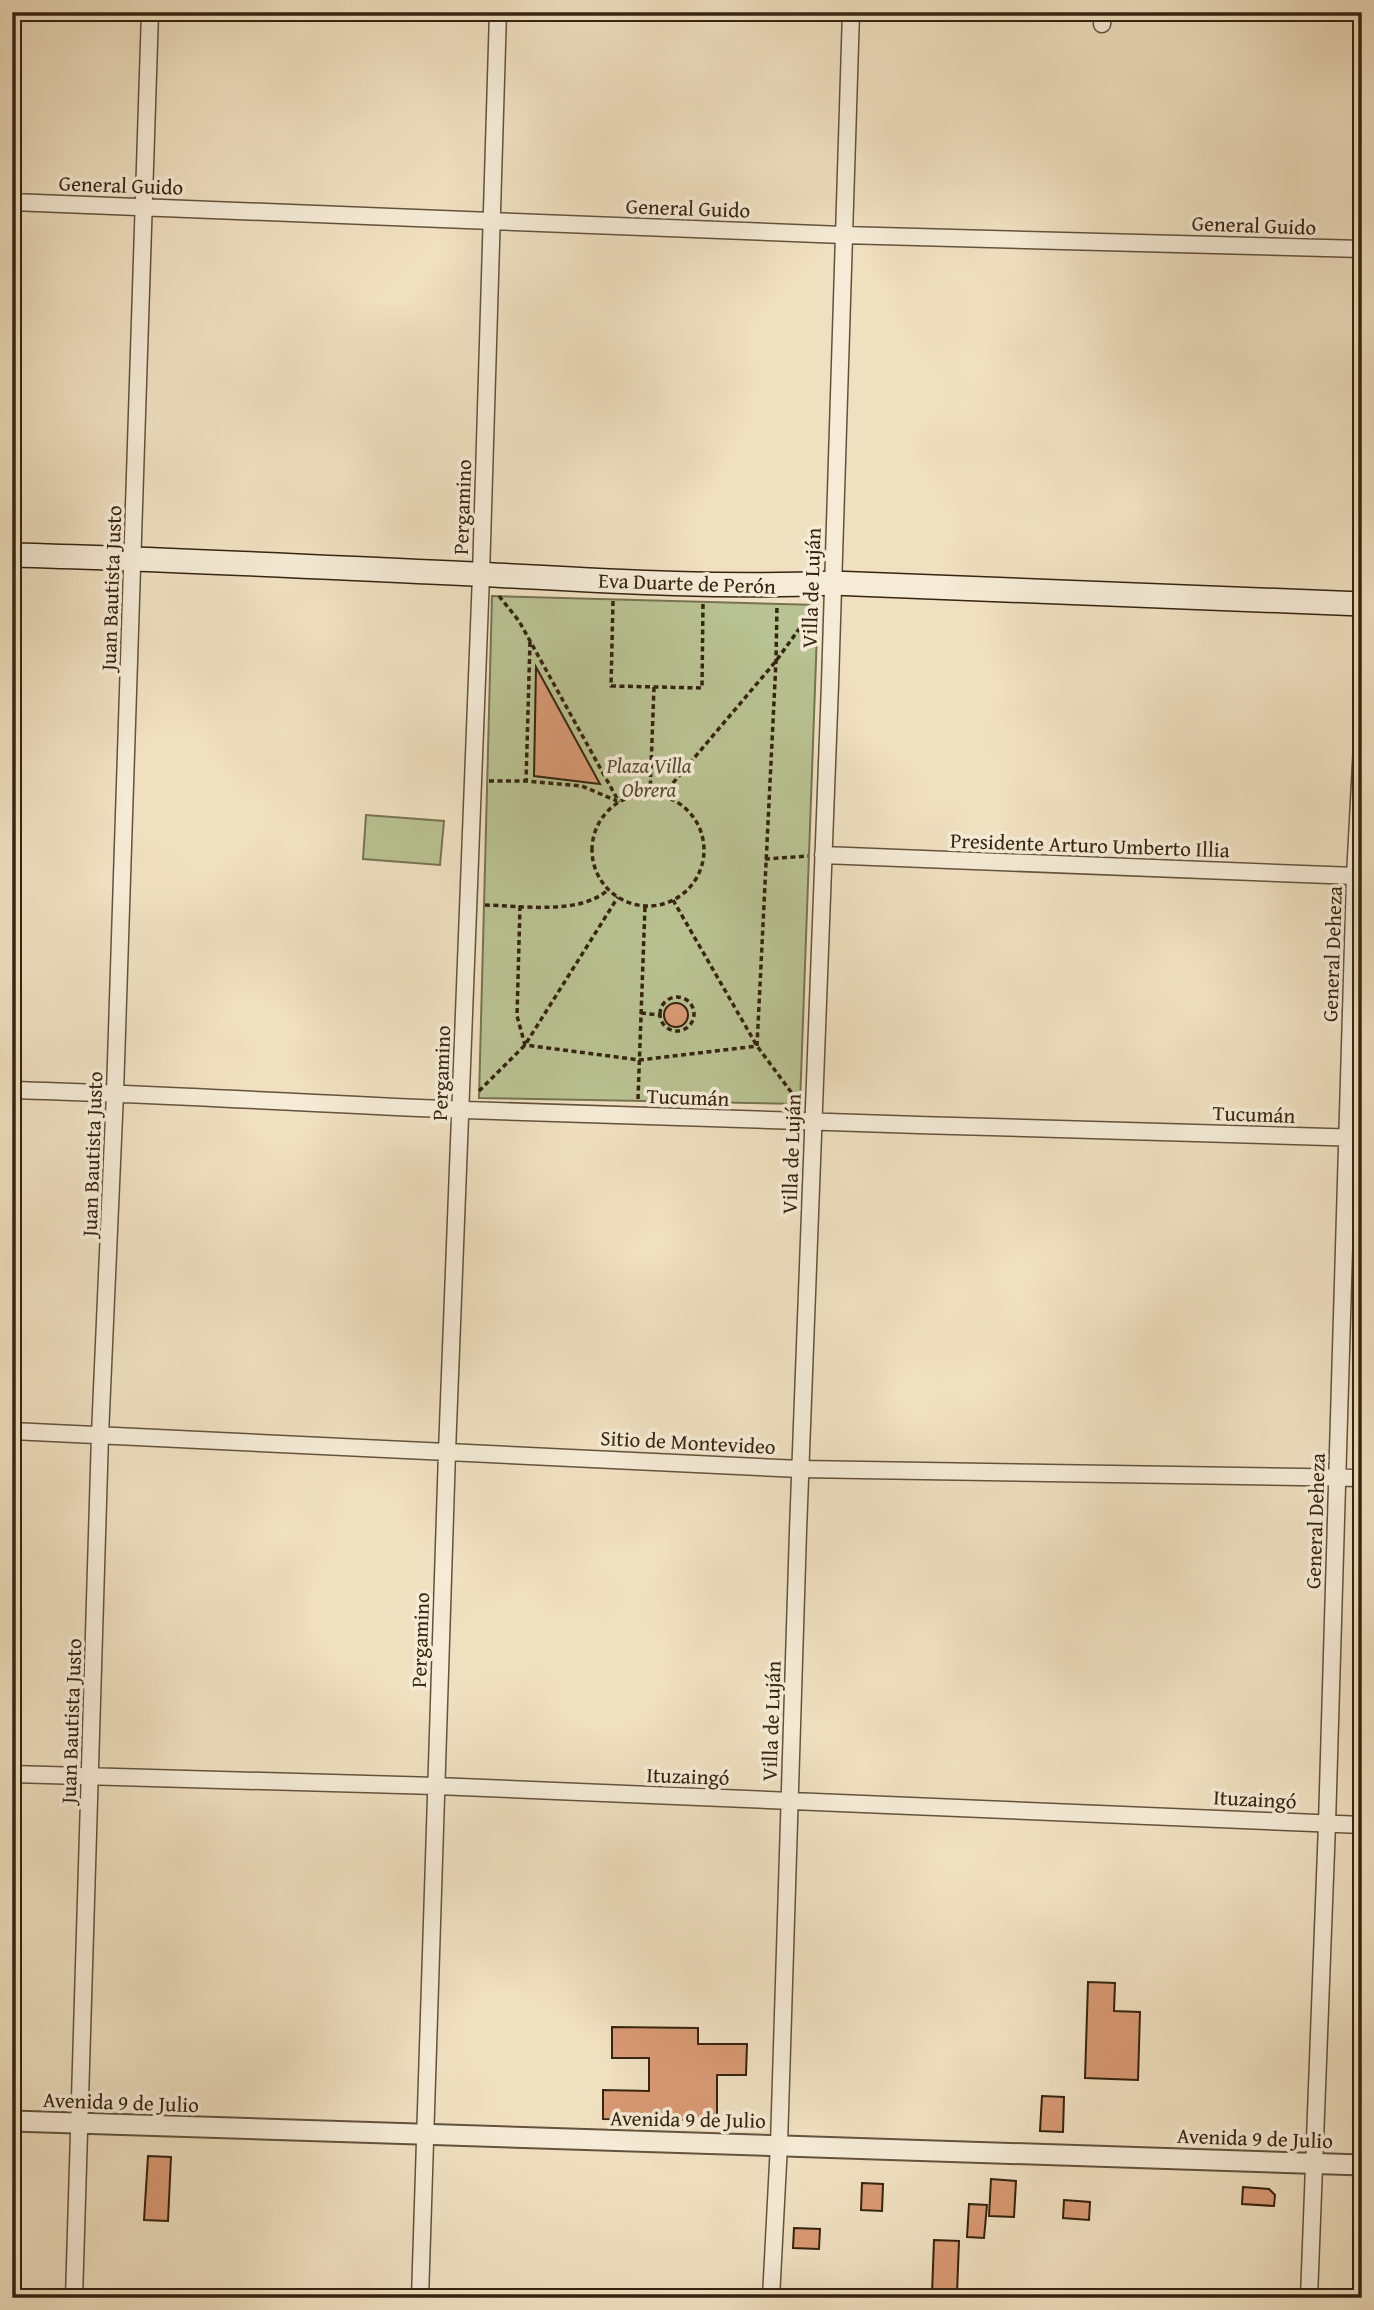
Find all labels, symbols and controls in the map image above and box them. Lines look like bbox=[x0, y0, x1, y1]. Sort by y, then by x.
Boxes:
street label: General Guido bbox=[58, 167, 184, 203]
street label: General Guido bbox=[625, 190, 751, 226]
street label: General Guido bbox=[1191, 207, 1317, 243]
street label: Pergamino bbox=[445, 459, 479, 555]
street label: Juan Bautista Justo bbox=[93, 505, 129, 674]
street label: Villa de Luján bbox=[793, 527, 829, 649]
street label: Eva Duarte de Perón bbox=[598, 564, 777, 602]
park label: Plaza Villa Obrera bbox=[606, 750, 692, 805]
street label: Presidente Arturo Umberto Illia bbox=[950, 825, 1230, 865]
street label: General Deheza bbox=[1314, 885, 1350, 1023]
street label: Pergamino bbox=[424, 1025, 458, 1121]
street label: Juan Bautista Justo bbox=[74, 1071, 110, 1240]
street label: Tucumán bbox=[646, 1080, 730, 1114]
street label: Villa de Luján bbox=[773, 1093, 809, 1215]
street label: Tucumán bbox=[1212, 1097, 1296, 1131]
street label: Sitio de Montevideo bbox=[600, 1422, 776, 1462]
street label: General Deheza bbox=[1297, 1452, 1333, 1590]
street label: Pergamino bbox=[403, 1592, 437, 1688]
street label: Juan Bautista Justo bbox=[53, 1638, 89, 1807]
street label: Villa de Luján bbox=[753, 1660, 789, 1782]
street label: Ituzaingó bbox=[646, 1759, 730, 1793]
street label: Ituzaingó bbox=[1213, 1781, 1297, 1817]
street label: Avenida 9 de Julio bbox=[43, 2084, 199, 2120]
street label: Avenida 9 de Julio bbox=[610, 2102, 766, 2136]
street label: Avenida 9 de Julio bbox=[1177, 2120, 1333, 2156]

